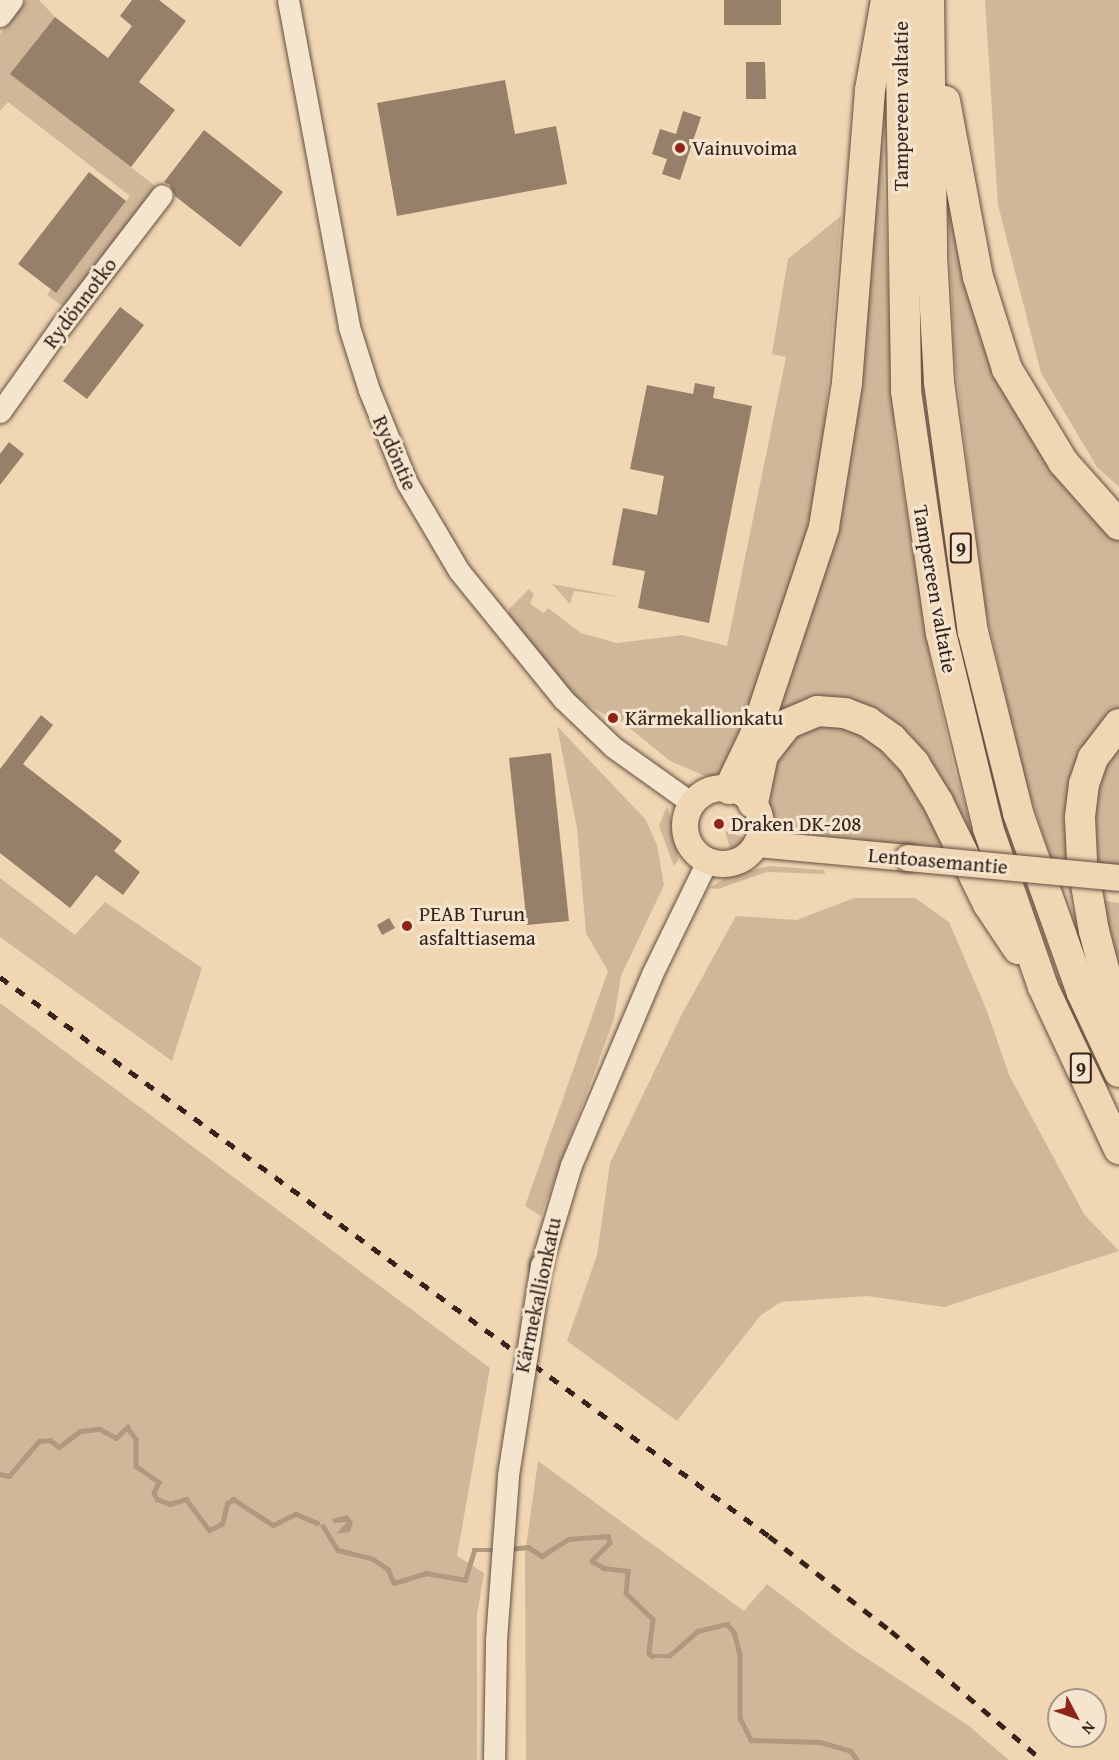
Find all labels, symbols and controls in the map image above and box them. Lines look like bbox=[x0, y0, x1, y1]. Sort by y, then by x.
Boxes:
street label: Tampereen valtatie bbox=[888, 21, 914, 191]
place label: Vainuvoima bbox=[692, 135, 797, 161]
marker: Vainuvoima bbox=[673, 141, 687, 155]
street label: Rydönnotko bbox=[38, 253, 122, 353]
street label: Rydöntie bbox=[367, 412, 423, 494]
street label: Tampereen valtatie bbox=[908, 503, 962, 675]
road number: 9 bbox=[949, 531, 973, 565]
place label: Kärmekallionkatu bbox=[625, 705, 783, 731]
marker: Kärmekallionkatu bbox=[606, 711, 620, 725]
place label: Draken DK-208 bbox=[731, 811, 861, 837]
marker: Draken DK-208 bbox=[712, 817, 726, 831]
street label: Lentoasemantie bbox=[867, 842, 1009, 880]
place label: PEAB Turun asfalttiasema bbox=[419, 901, 536, 951]
marker: PEAB Turun asfalttiasema bbox=[400, 919, 414, 933]
road number: 9 bbox=[1069, 1051, 1093, 1085]
street label: Kärmekallionkatu bbox=[509, 1215, 567, 1375]
north arrow bbox=[1047, 1688, 1107, 1748]
text: N bbox=[1077, 1717, 1102, 1740]

